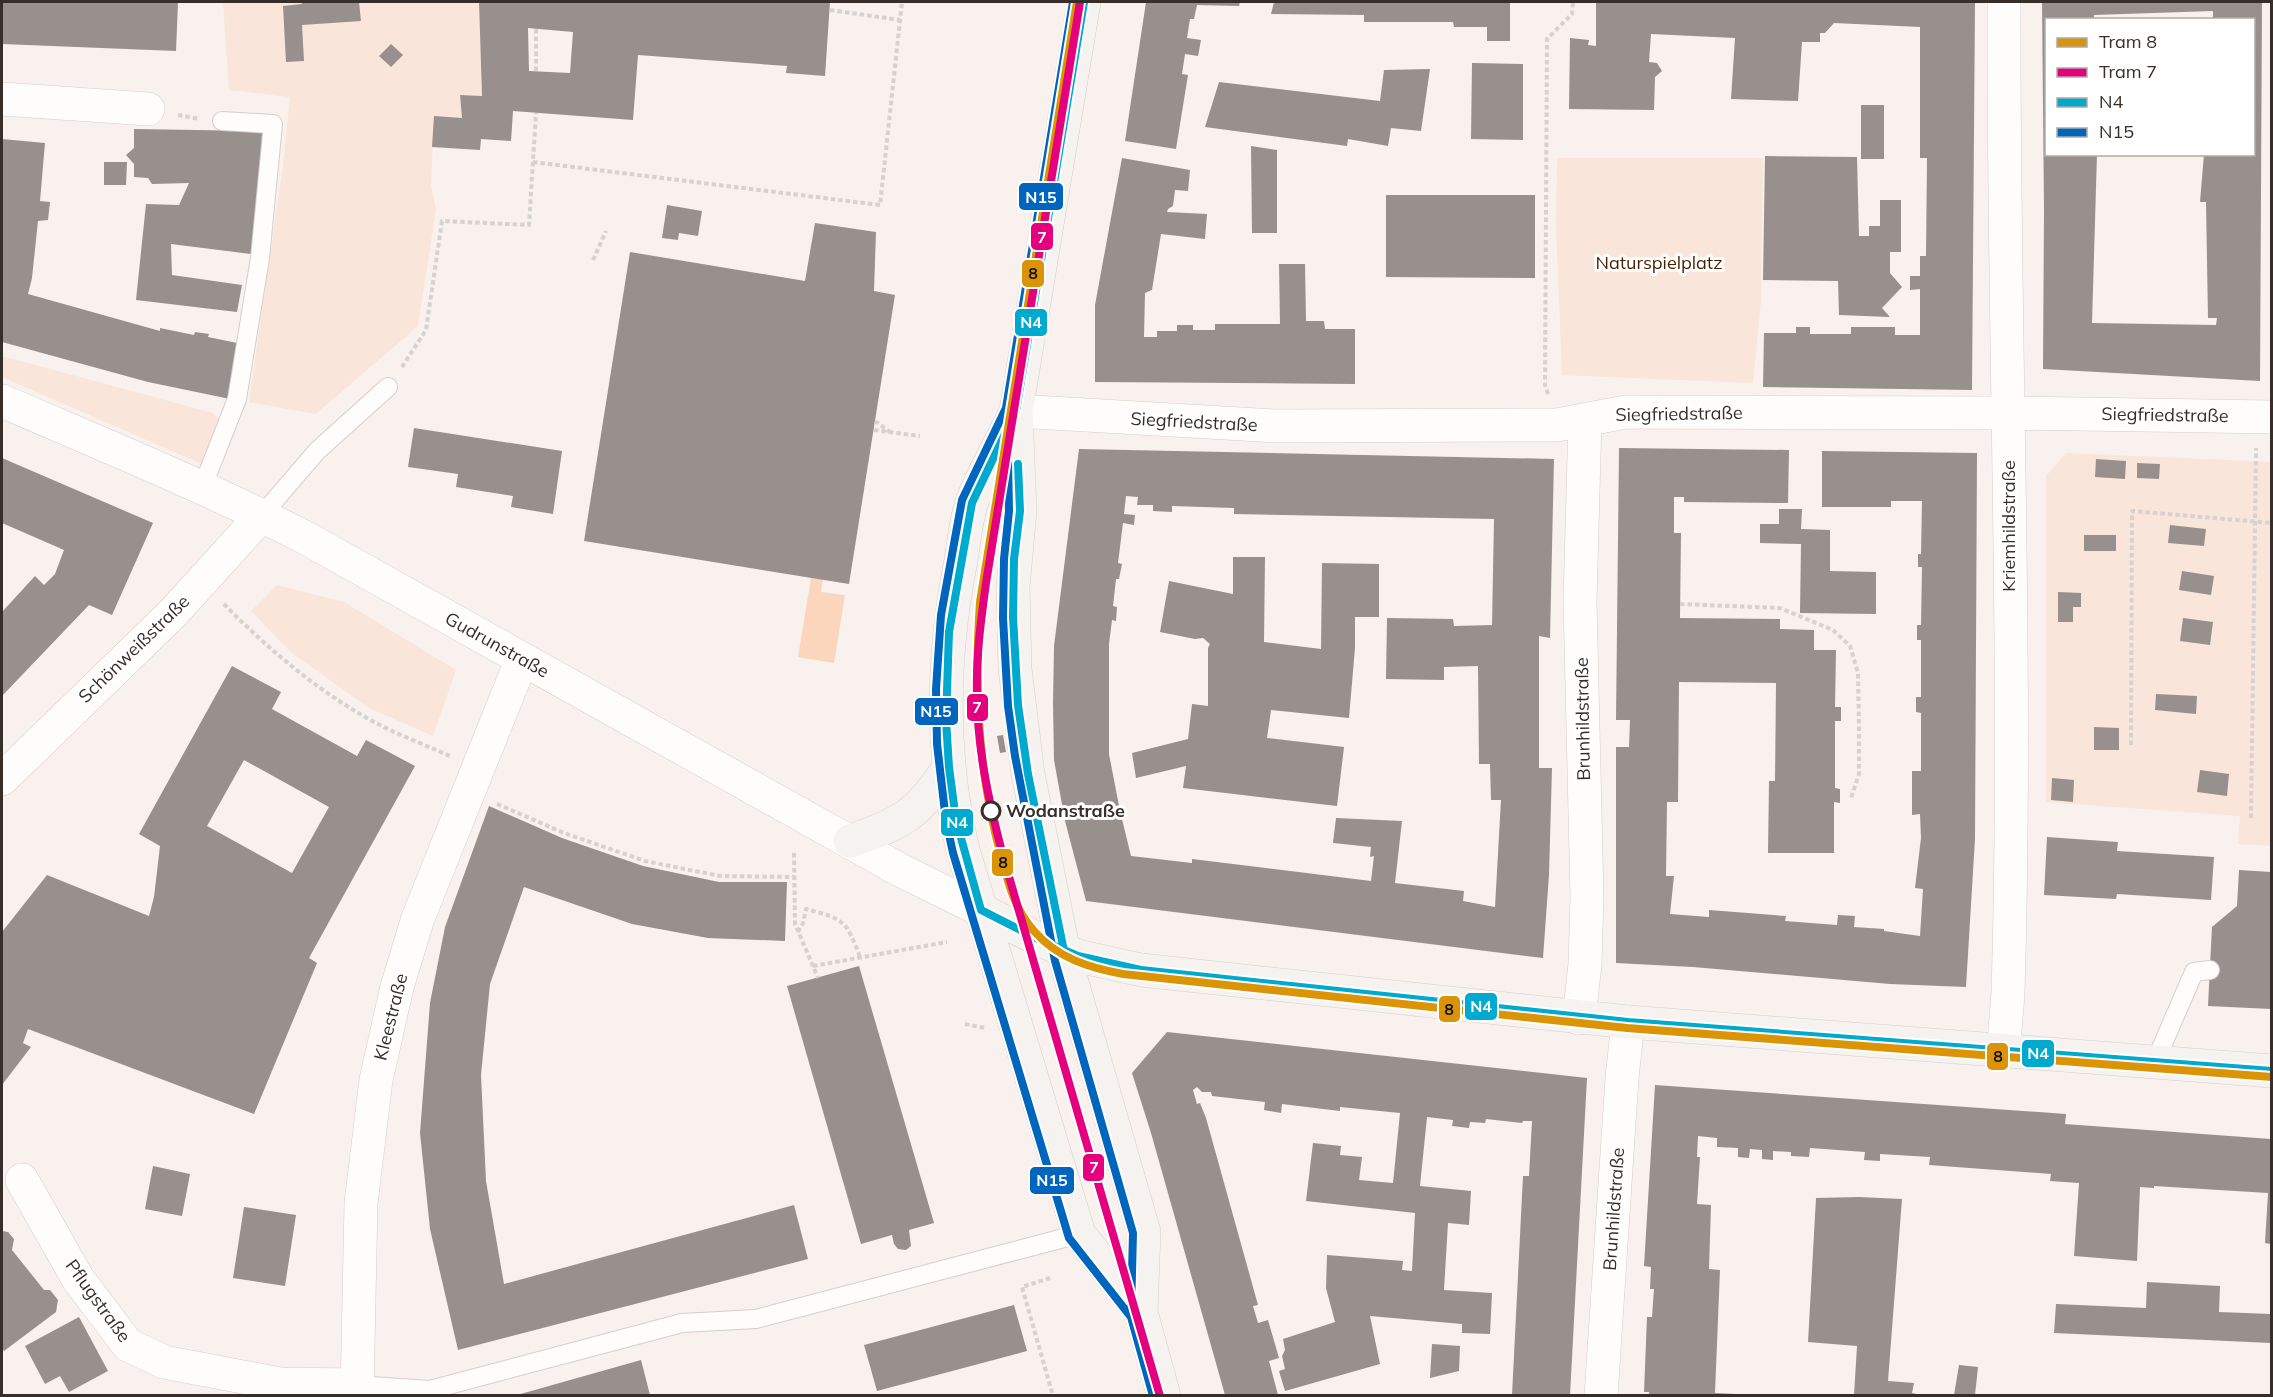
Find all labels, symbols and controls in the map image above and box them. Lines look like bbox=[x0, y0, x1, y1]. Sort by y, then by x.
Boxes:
legend bbox=[2045, 18, 2255, 156]
text: Tram 8 bbox=[2099, 30, 2157, 53]
text: Tram 7 bbox=[2099, 60, 2157, 83]
text: N4 bbox=[2099, 90, 2123, 113]
text: N15 bbox=[2099, 120, 2134, 143]
line badge: N15 bbox=[1018, 182, 1064, 211]
text: N15 bbox=[1025, 187, 1057, 207]
line badge: 7 bbox=[1030, 222, 1054, 251]
text: 7 bbox=[1037, 227, 1047, 247]
park label: Naturspielplatz bbox=[1596, 251, 1723, 274]
line badge: 8 bbox=[1021, 259, 1045, 288]
text: 8 bbox=[1028, 263, 1038, 283]
line badge: N4 bbox=[1014, 308, 1048, 337]
text: N4 bbox=[1020, 312, 1042, 332]
street label: Siegfriedstraße bbox=[1615, 401, 1743, 426]
street label: Siegfriedstraße bbox=[2101, 402, 2229, 427]
street label: Siegfriedstraße bbox=[1130, 407, 1258, 436]
street label: Kriemhildstraße bbox=[1997, 460, 2020, 592]
street label: Schönweißstraße bbox=[73, 590, 194, 708]
street label: Gudrunstraße bbox=[441, 607, 553, 683]
street label: Brunhildstraße bbox=[1570, 657, 1595, 781]
line badge: 7 bbox=[966, 693, 989, 722]
line badge: N15 bbox=[914, 697, 959, 726]
text: 7 bbox=[972, 697, 982, 717]
text: N15 bbox=[920, 701, 952, 721]
place label: Wodanstraße bbox=[1006, 799, 1125, 822]
marker: Wodanstraße bbox=[981, 801, 1001, 821]
line badge: N4 bbox=[940, 808, 974, 837]
text: N4 bbox=[946, 812, 968, 832]
line badge: 8 bbox=[991, 848, 1014, 877]
text: 8 bbox=[998, 852, 1008, 872]
street label: Kleestraße bbox=[369, 971, 412, 1063]
line badge: N4 bbox=[1464, 992, 1498, 1021]
line badge: 8 bbox=[1438, 995, 1461, 1023]
text: N4 bbox=[1470, 996, 1492, 1016]
text: 8 bbox=[1444, 999, 1454, 1019]
line badge: N4 bbox=[2021, 1039, 2055, 1068]
line badge: 8 bbox=[1986, 1042, 2009, 1071]
text: N4 bbox=[2027, 1043, 2049, 1063]
text: 8 bbox=[1993, 1046, 2003, 1066]
street label: Brunhildstraße bbox=[1598, 1147, 1629, 1271]
line badge: 7 bbox=[1082, 1153, 1105, 1182]
text: 7 bbox=[1089, 1157, 1099, 1177]
line badge: N15 bbox=[1029, 1166, 1075, 1195]
text: N15 bbox=[1036, 1170, 1068, 1190]
street label: Pflugstraße bbox=[61, 1255, 136, 1347]

